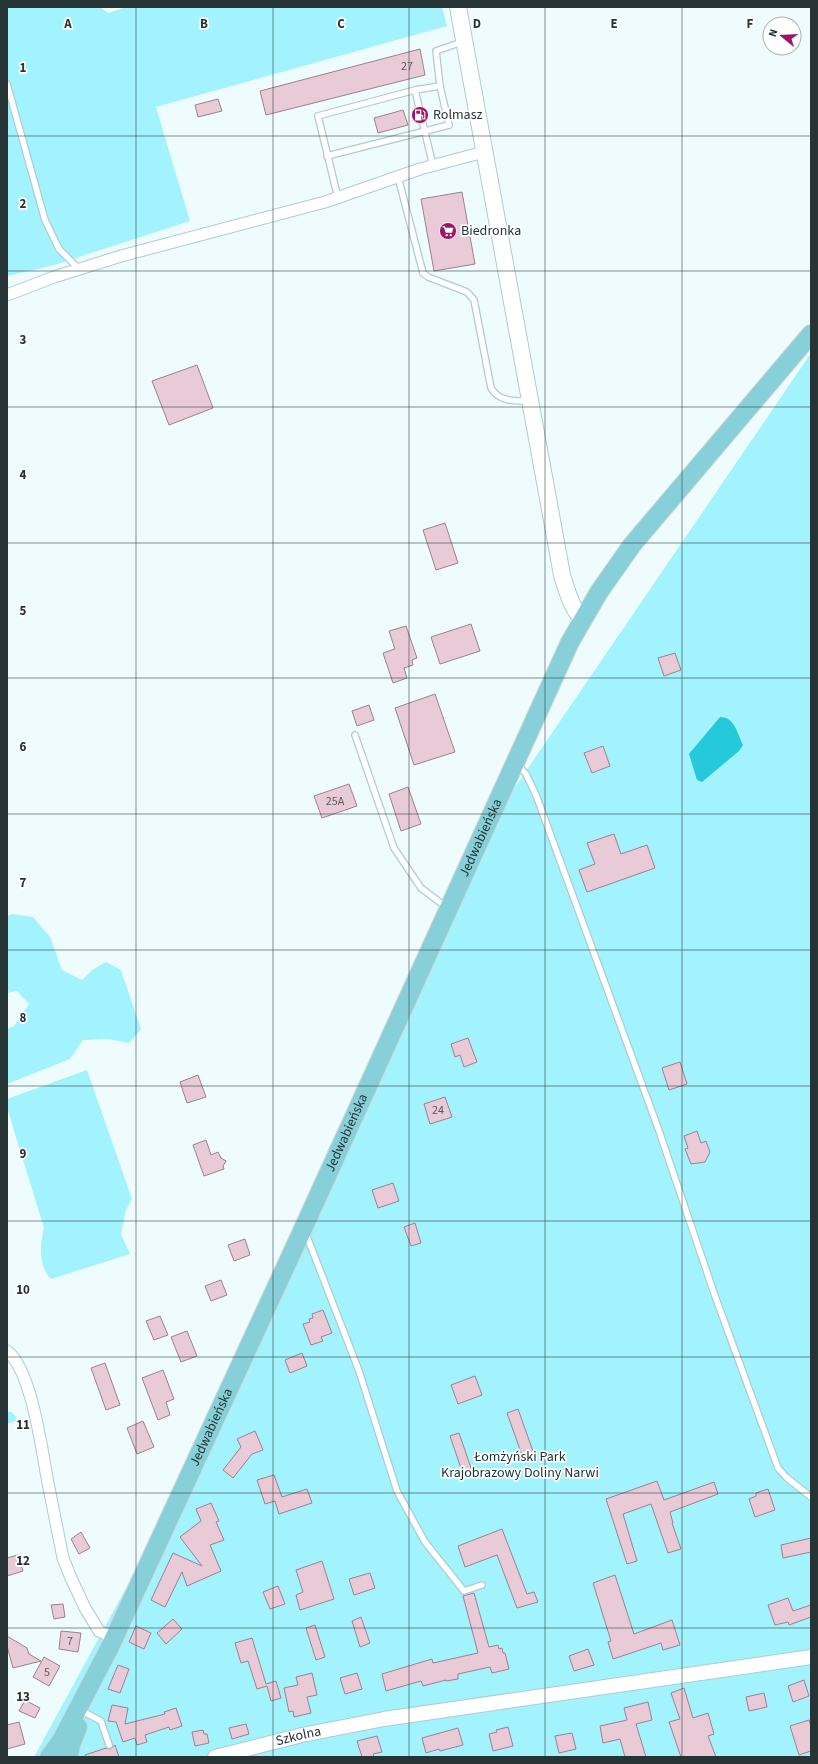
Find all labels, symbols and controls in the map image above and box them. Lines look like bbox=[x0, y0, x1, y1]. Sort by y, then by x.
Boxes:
text: A bbox=[63, 15, 72, 33]
text: B bbox=[200, 15, 208, 33]
text: C bbox=[337, 15, 345, 33]
text: D bbox=[473, 15, 481, 33]
text: E bbox=[610, 15, 618, 33]
text: F bbox=[747, 15, 754, 33]
north arrow bbox=[762, 16, 802, 56]
text: N bbox=[765, 27, 781, 39]
house number: 27 bbox=[401, 58, 413, 75]
text: 1 bbox=[20, 59, 27, 77]
fuel station icon: Rolmasz bbox=[410, 105, 430, 125]
place label: Rolmasz bbox=[433, 105, 483, 125]
text: 2 bbox=[20, 195, 27, 213]
supermarket icon: Biedronka bbox=[438, 221, 458, 241]
place label: Biedronka bbox=[461, 221, 521, 241]
text: 3 bbox=[20, 331, 27, 349]
text: 4 bbox=[20, 466, 27, 484]
text: 5 bbox=[20, 602, 27, 620]
text: 6 bbox=[20, 738, 27, 756]
house number: 25A bbox=[326, 793, 345, 810]
street label: Jedwabieńska bbox=[454, 796, 507, 880]
text: 7 bbox=[20, 874, 27, 892]
text: 8 bbox=[20, 1009, 27, 1027]
street label: Jedwabieńska bbox=[320, 1091, 373, 1175]
house number: 24 bbox=[432, 1102, 444, 1119]
text: 9 bbox=[20, 1145, 27, 1163]
text: 10 bbox=[16, 1281, 30, 1299]
street label: Jedwabieńska bbox=[185, 1385, 238, 1470]
text: 11 bbox=[16, 1416, 30, 1434]
park label: Łomżyński Park Krajobrazowy Doliny Narwi bbox=[441, 1447, 599, 1483]
text: 12 bbox=[16, 1552, 30, 1570]
house number: 7 bbox=[67, 1633, 73, 1650]
house number: 5 bbox=[44, 1664, 50, 1681]
text: 13 bbox=[16, 1688, 30, 1706]
street label: Szkolna bbox=[274, 1721, 323, 1751]

